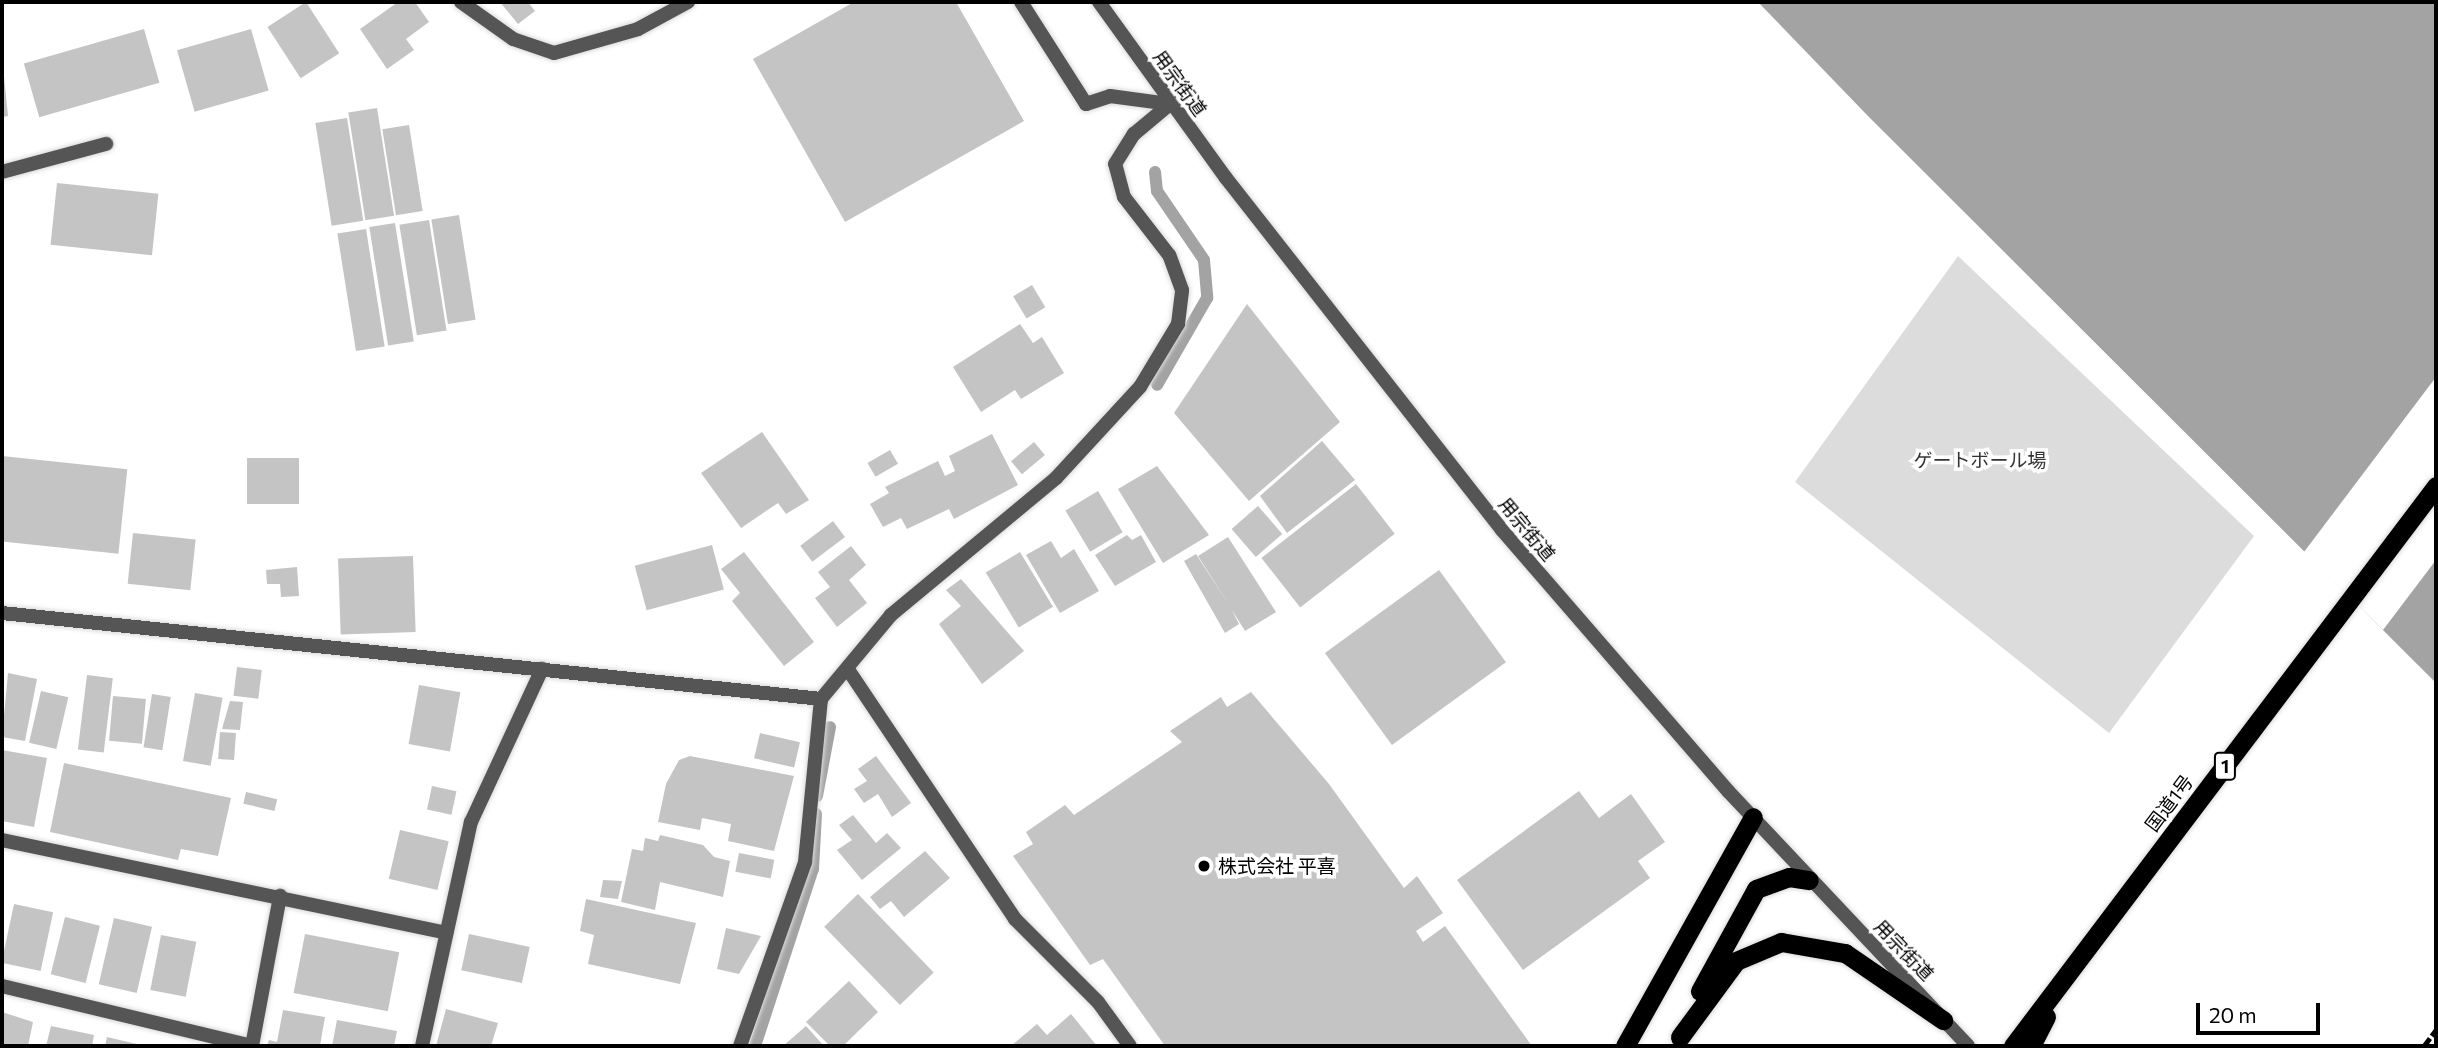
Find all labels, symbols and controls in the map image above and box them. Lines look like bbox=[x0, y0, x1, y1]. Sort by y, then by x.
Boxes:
street label: 用宗街道 bbox=[1148, 46, 1212, 120]
park label: ゲートボール場 bbox=[1914, 449, 2046, 471]
street label: 用宗街道 bbox=[1494, 493, 1560, 565]
road number: 1 bbox=[2213, 752, 2237, 780]
street label: 国道1号 bbox=[2140, 770, 2198, 836]
place label: 株式会社 平喜 bbox=[1218, 855, 1336, 877]
marker: 株式会社 平喜 bbox=[1196, 858, 1212, 874]
street label: 用宗街道 bbox=[1869, 915, 1939, 985]
scale bar bbox=[2200, 988, 2324, 1032]
text: 20 m bbox=[2209, 1002, 2257, 1027]

